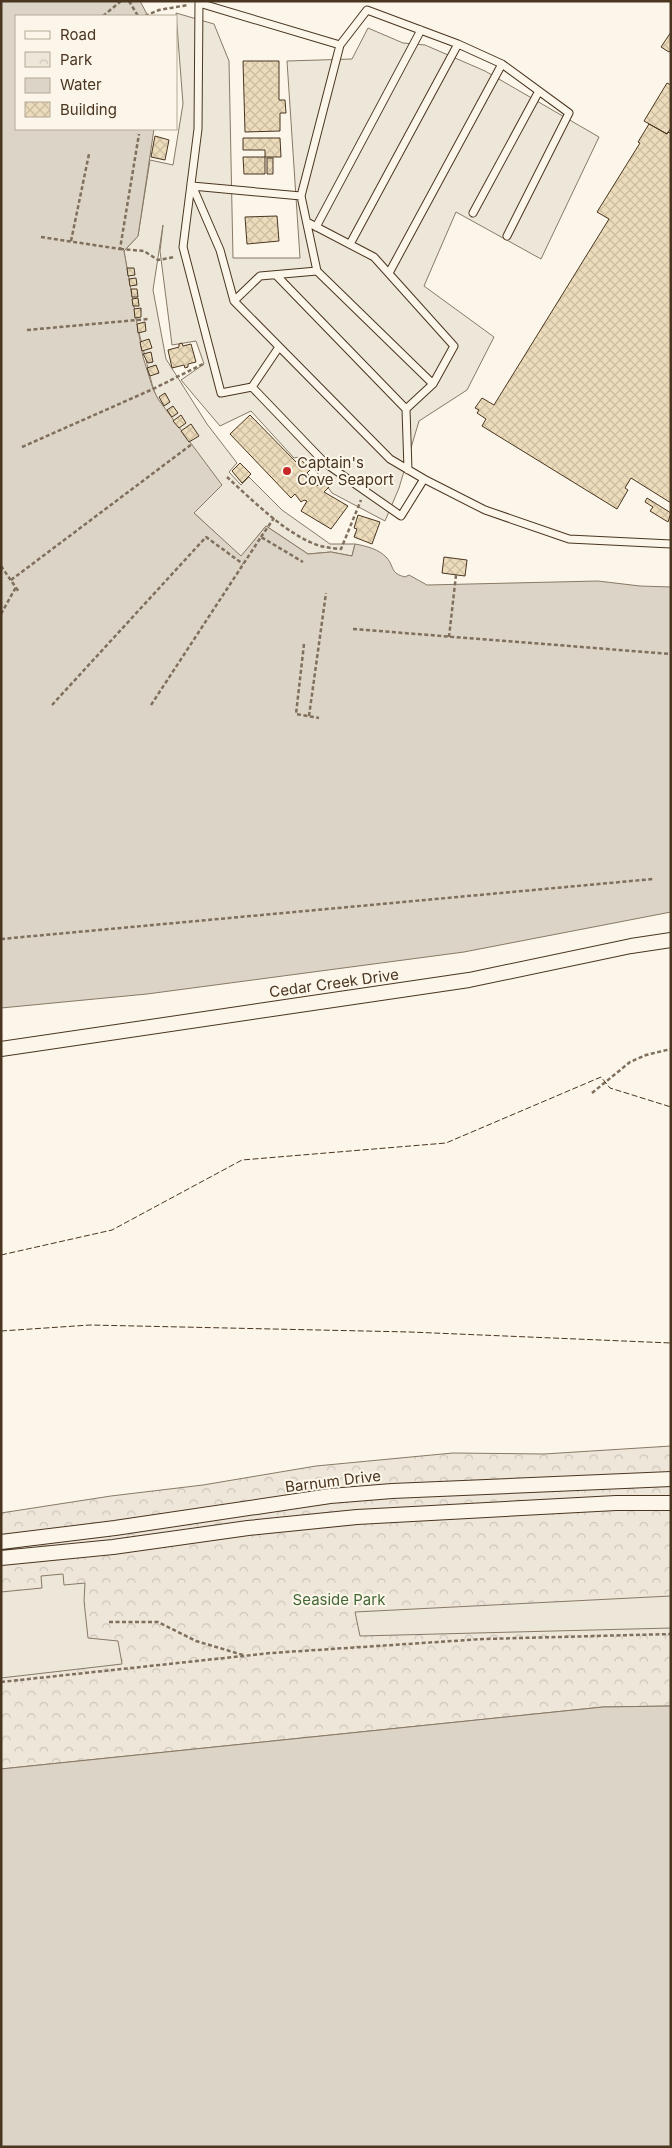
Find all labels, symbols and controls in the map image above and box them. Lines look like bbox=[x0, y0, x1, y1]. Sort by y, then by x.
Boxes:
legend bbox=[15, 15, 178, 130]
text: Road bbox=[60, 25, 96, 44]
text: Park bbox=[60, 50, 93, 69]
text: Water bbox=[60, 75, 102, 94]
text: Building bbox=[60, 100, 117, 119]
place label: Captain's Cove Seaport bbox=[297, 453, 394, 489]
marker: Captain's Cove Seaport bbox=[281, 465, 293, 477]
street label: Cedar Creek Drive bbox=[268, 964, 400, 1002]
street label: Barnum Drive bbox=[284, 1466, 382, 1496]
park label: Seaside Park bbox=[293, 1590, 386, 1609]

